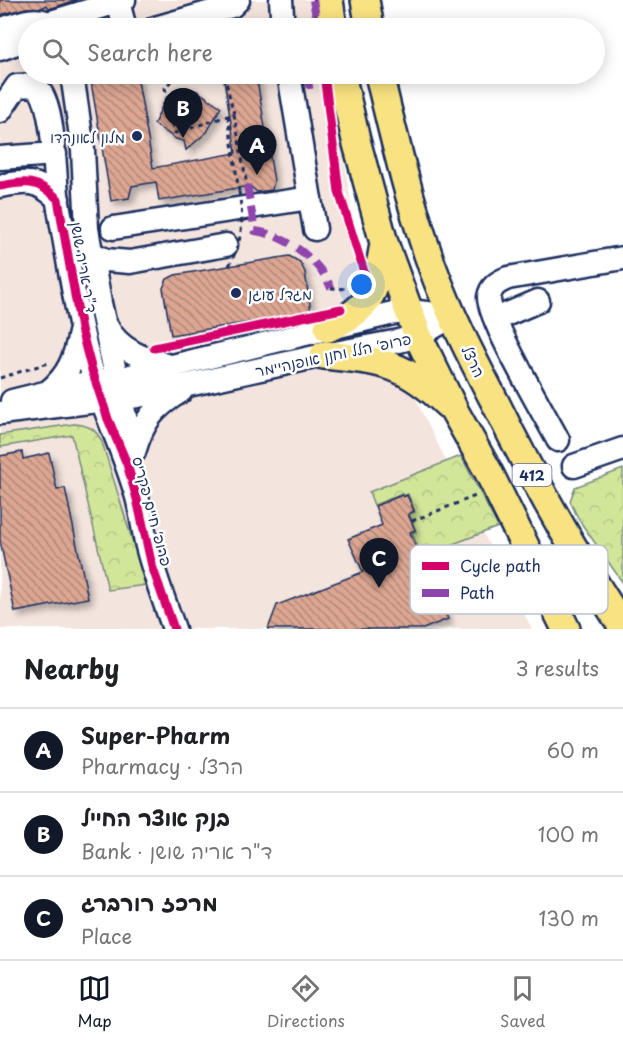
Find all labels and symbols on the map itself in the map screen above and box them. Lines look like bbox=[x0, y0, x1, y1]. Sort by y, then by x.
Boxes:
pin: B bbox=[164, 88, 202, 138]
place label: מלון לאונרדו bbox=[50, 125, 125, 148]
pin: A bbox=[238, 126, 276, 175]
marker: מלון לאונרדו bbox=[130, 129, 144, 143]
street label: ד"ר אריה שושן bbox=[66, 220, 104, 314]
your location bbox=[347, 270, 376, 299]
place label: מגדל עוגן bbox=[248, 282, 312, 305]
marker: מגדל עוגן bbox=[229, 286, 243, 300]
street label: פרופ׳ הלל וחנן אופנהיימר bbox=[253, 326, 413, 382]
street label: הרצל bbox=[456, 341, 492, 381]
street label: פרופ׳ חיים פקריס bbox=[127, 454, 179, 568]
road number: 412 bbox=[512, 464, 552, 486]
pin: C bbox=[360, 538, 398, 588]
legend bbox=[410, 545, 608, 614]
text: Cycle path bbox=[460, 553, 541, 577]
text: Path bbox=[460, 580, 495, 604]

